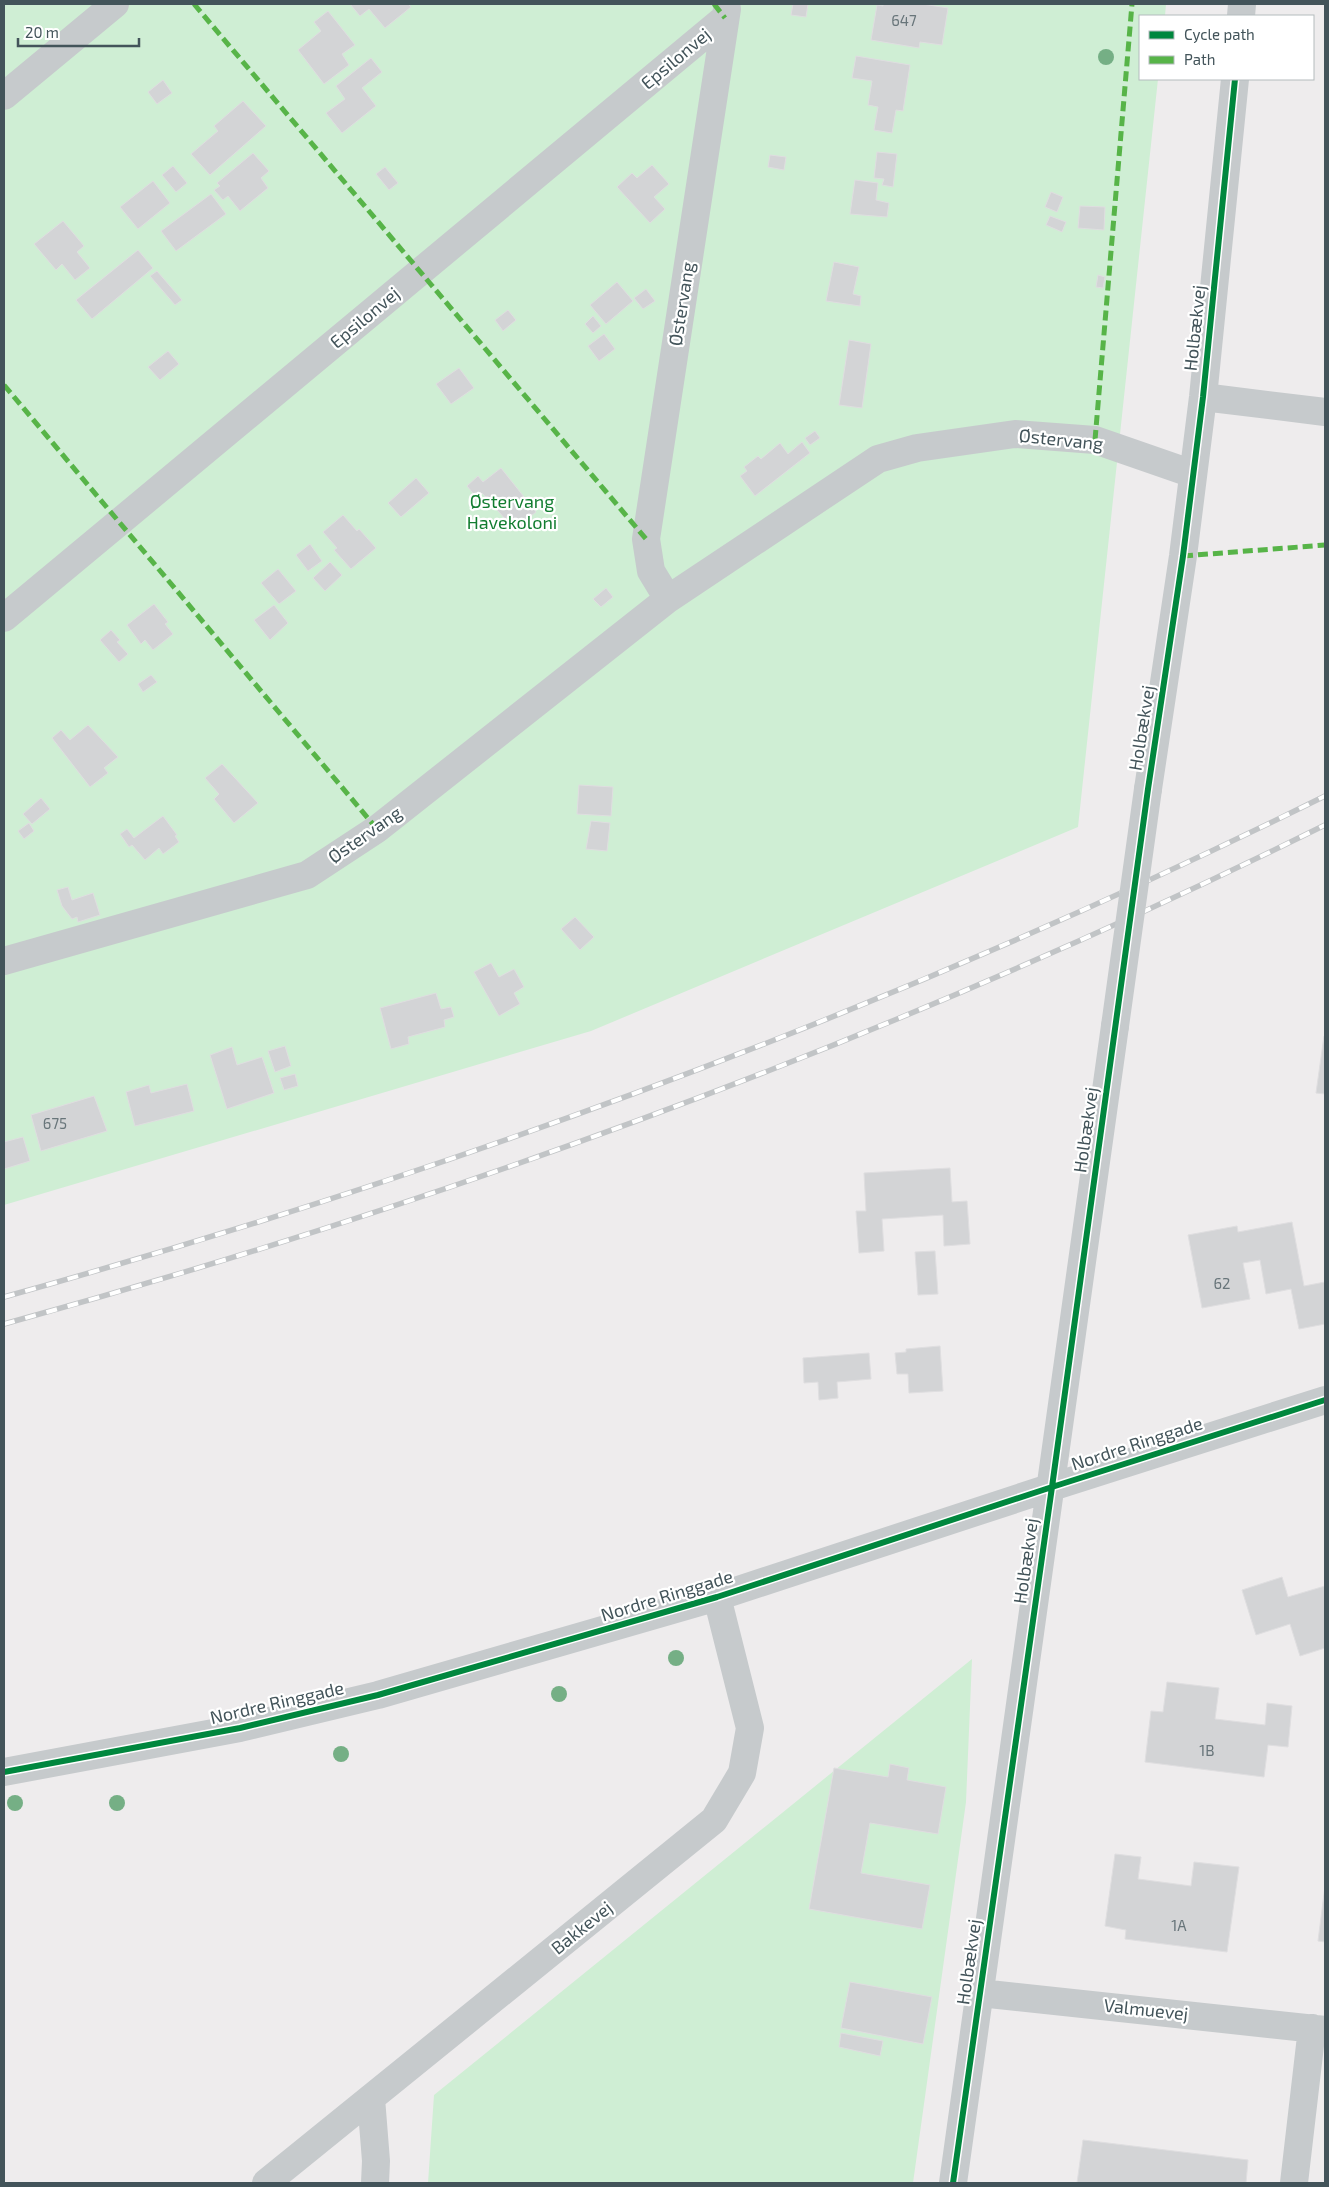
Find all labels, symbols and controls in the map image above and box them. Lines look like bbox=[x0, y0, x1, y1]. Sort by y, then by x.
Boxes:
house number: 647 bbox=[891, 11, 917, 29]
scale bar bbox=[18, 15, 139, 47]
legend bbox=[1139, 15, 1314, 80]
text: 20 m bbox=[25, 23, 59, 41]
street label: Epsilonvej bbox=[636, 23, 715, 94]
text: Cycle path bbox=[1184, 25, 1255, 43]
text: Path bbox=[1184, 50, 1215, 68]
street label: Østervang bbox=[664, 260, 698, 347]
street label: Epsilonvej bbox=[325, 282, 404, 353]
street label: Holbækvej bbox=[1179, 284, 1209, 372]
street label: Østervang bbox=[1018, 424, 1104, 454]
park label: Østervang Havekoloni bbox=[467, 490, 557, 533]
street label: Holbækvej bbox=[1123, 684, 1159, 772]
street label: Østervang bbox=[323, 801, 405, 867]
street label: Holbækvej bbox=[1068, 1086, 1102, 1174]
house number: 675 bbox=[43, 1114, 67, 1132]
house number: 62 bbox=[1213, 1274, 1231, 1292]
street label: Nordre Ringgade bbox=[1068, 1411, 1205, 1475]
street label: Holbækvej bbox=[1008, 1517, 1042, 1605]
street label: Nordre Ringgade bbox=[598, 1565, 735, 1626]
street label: Nordre Ringgade bbox=[208, 1676, 346, 1728]
house number: 1B bbox=[1199, 1741, 1215, 1759]
street label: Bakkevej bbox=[546, 1896, 616, 1959]
house number: 1A bbox=[1171, 1916, 1187, 1934]
street label: Holbækvej bbox=[951, 1918, 985, 2006]
street label: Valmuevej bbox=[1103, 1994, 1189, 2024]

